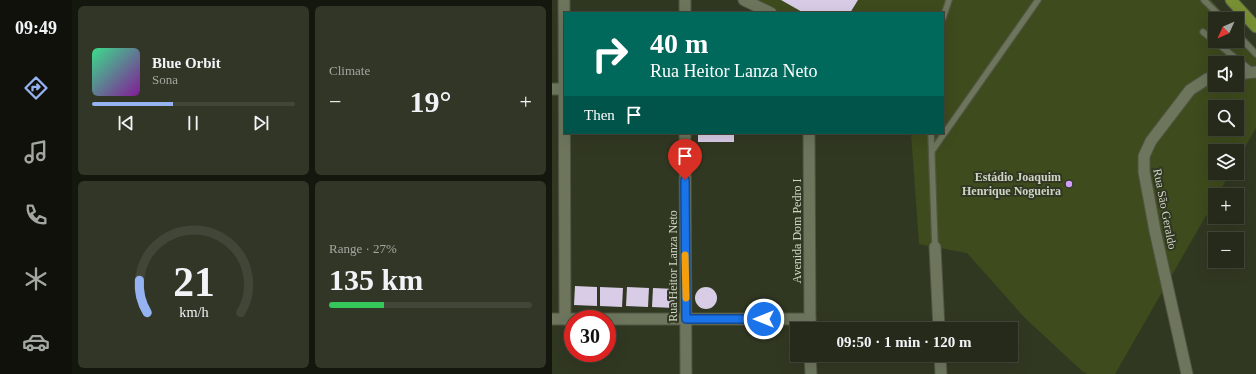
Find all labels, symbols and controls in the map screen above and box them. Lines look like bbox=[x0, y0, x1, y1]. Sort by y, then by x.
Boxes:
north arrow bbox=[1208, 12, 1244, 48]
map controls bbox=[1208, 12, 1244, 268]
text: 09:49 bbox=[15, 18, 57, 38]
icon: right bbox=[584, 28, 636, 80]
text: 40 m bbox=[650, 28, 708, 59]
text: Blue Orbit bbox=[152, 55, 221, 71]
button: sound bbox=[1208, 56, 1244, 92]
text: Rua Heitor Lanza Neto bbox=[650, 61, 817, 81]
text: Climate bbox=[329, 63, 370, 78]
text: Sona bbox=[152, 72, 178, 87]
icon: directions bbox=[22, 74, 50, 102]
text: 19° bbox=[410, 85, 452, 118]
text: − bbox=[329, 89, 341, 114]
text: + bbox=[520, 89, 532, 114]
button: search bbox=[1208, 100, 1244, 136]
icon: arrive bbox=[623, 104, 645, 126]
text: Then bbox=[584, 107, 615, 123]
icon: previous bbox=[115, 112, 137, 134]
icon: pause bbox=[182, 112, 204, 134]
icon: next bbox=[250, 112, 272, 134]
icon: music bbox=[22, 138, 50, 166]
pin bbox=[668, 139, 702, 180]
button: layers bbox=[1208, 144, 1244, 180]
icon: arrive bbox=[674, 145, 696, 167]
street label: Rua São Geraldo bbox=[1150, 167, 1180, 251]
place label: Estádio Joaquim Henrique Nogueira bbox=[962, 170, 1061, 198]
street label: Avenida Dom Pedro I bbox=[790, 179, 804, 283]
marker: Estádio Joaquim Henrique Nogueira bbox=[1064, 179, 1074, 189]
button: + bbox=[1208, 188, 1244, 224]
icon: phone bbox=[22, 201, 50, 229]
street label: Rua Heitor Lanza Neto bbox=[666, 210, 680, 322]
button: − bbox=[1208, 232, 1244, 268]
text: Range · 27% bbox=[329, 241, 397, 256]
text: 21 bbox=[173, 258, 214, 304]
text: 135 km bbox=[329, 263, 423, 296]
icon: climate bbox=[22, 265, 50, 293]
position arrow bbox=[743, 298, 785, 340]
text: km/h bbox=[179, 303, 208, 319]
speed limit sign: 30 bbox=[564, 310, 616, 362]
icon: car bbox=[22, 328, 50, 356]
text: 09:50 · 1 min · 120 m bbox=[837, 334, 972, 350]

